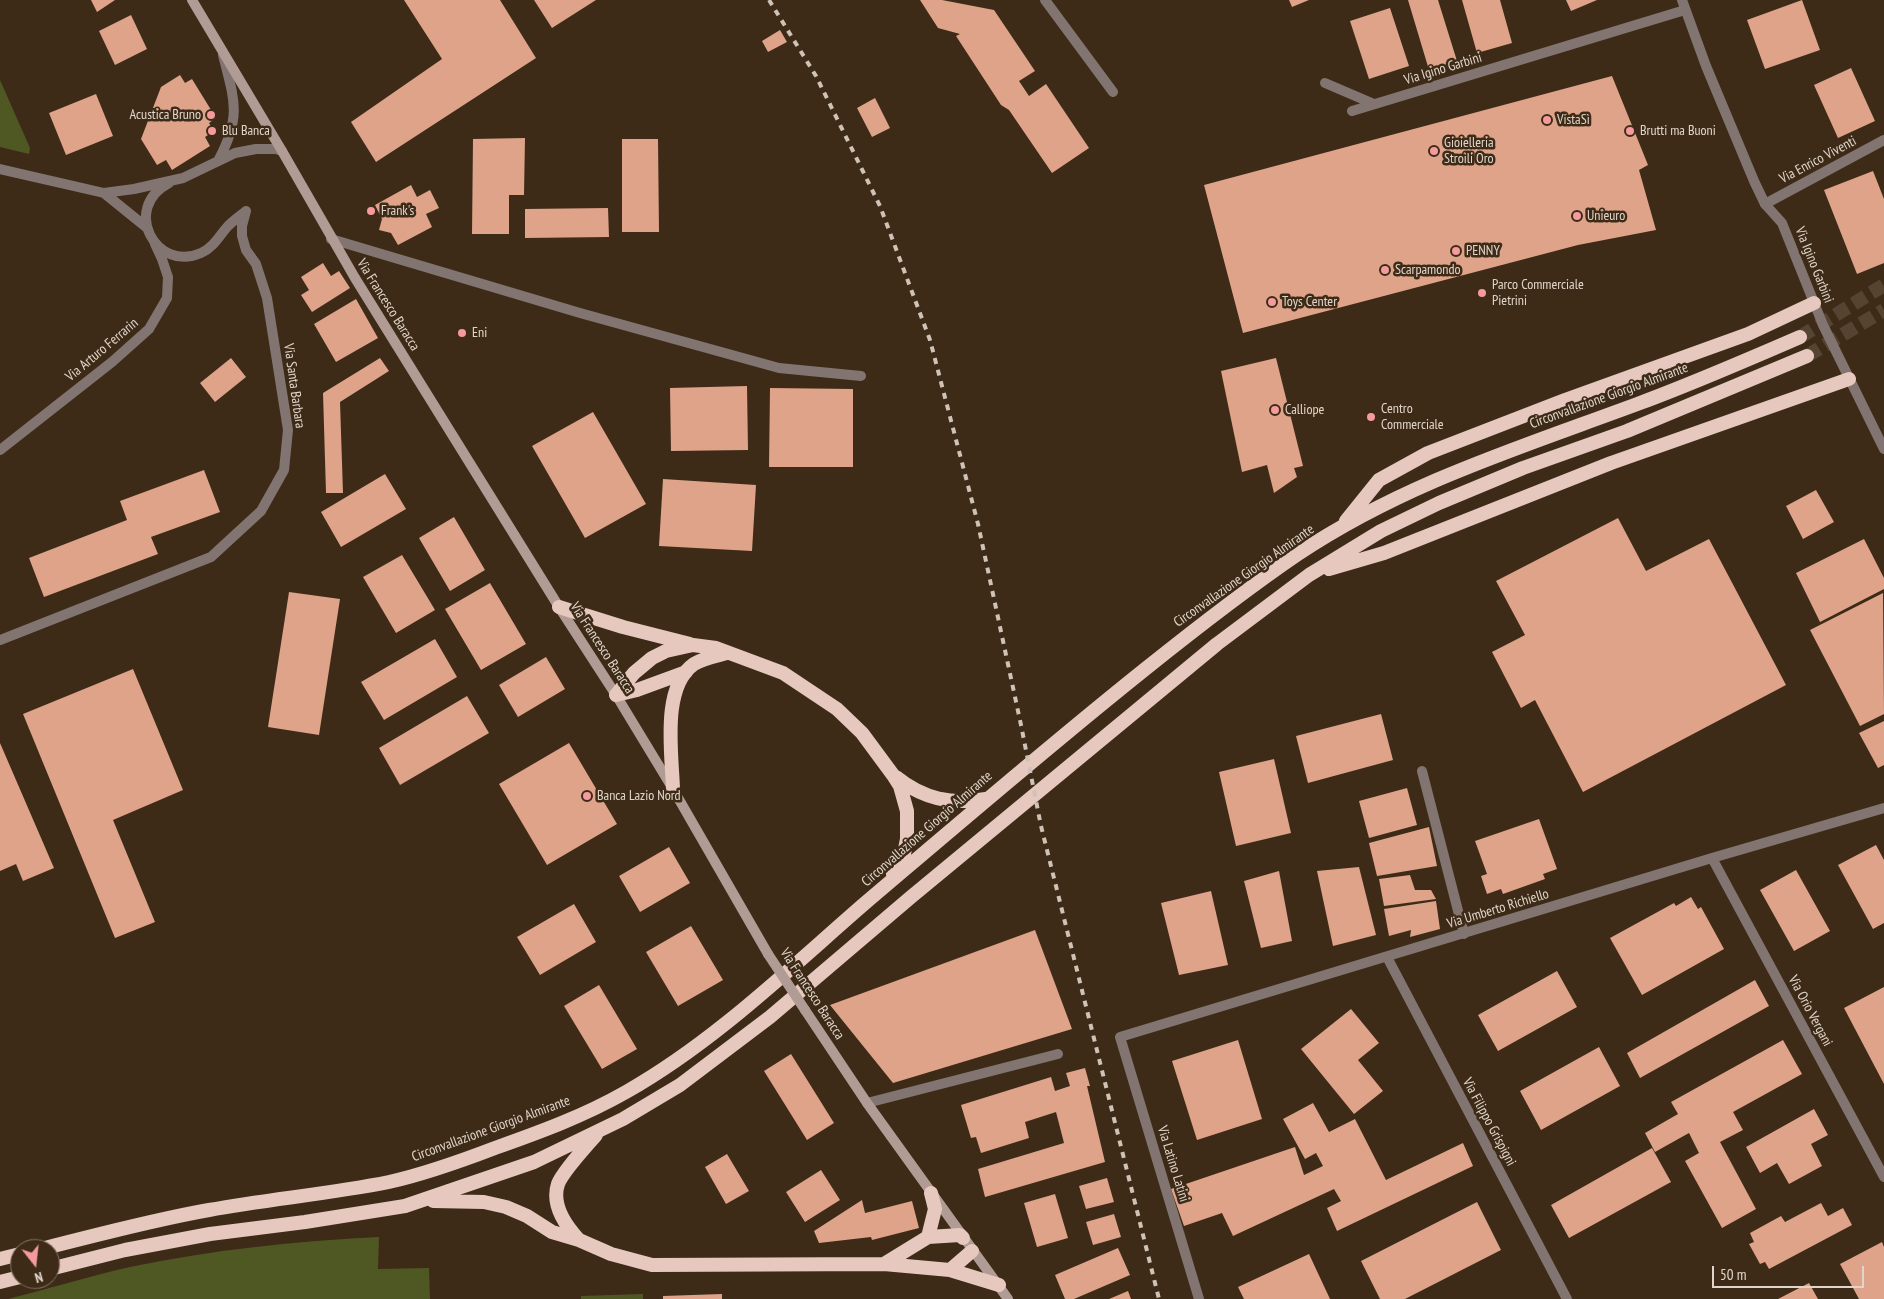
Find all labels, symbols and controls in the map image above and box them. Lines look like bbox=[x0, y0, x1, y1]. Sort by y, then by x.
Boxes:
street label: Via Igino Garbini bbox=[1402, 49, 1484, 89]
place label: Acustica Bruno bbox=[130, 107, 201, 123]
marker: Acustica Bruno bbox=[205, 109, 217, 121]
place label: VistaSì bbox=[1557, 112, 1590, 128]
marker: VistaSì bbox=[1541, 114, 1553, 126]
place label: Blu Banca bbox=[222, 123, 270, 139]
place label: Brutti ma Buoni bbox=[1640, 123, 1716, 139]
marker: Blu Banca bbox=[206, 125, 218, 137]
marker: Brutti ma Buoni bbox=[1624, 125, 1636, 137]
street label: Via Enrico Viventi bbox=[1777, 133, 1859, 187]
place label: Gioielleria Stroili Oro bbox=[1444, 135, 1494, 168]
marker: Gioielleria Stroili Oro bbox=[1428, 145, 1440, 157]
place label: Frank's bbox=[381, 203, 414, 219]
marker: Frank's bbox=[365, 205, 377, 217]
place label: Unieuro bbox=[1587, 208, 1625, 224]
marker: Unieuro bbox=[1571, 210, 1583, 222]
street label: Via Igino Garbini bbox=[1791, 225, 1837, 305]
place label: PENNY bbox=[1466, 243, 1500, 259]
marker: PENNY bbox=[1450, 245, 1462, 257]
street label: Via Francesco Baracca bbox=[353, 256, 423, 354]
place label: Scarpamondo bbox=[1395, 262, 1461, 278]
marker: Scarpamondo bbox=[1379, 264, 1391, 276]
place label: Parco Commerciale Pietrini bbox=[1492, 277, 1584, 310]
marker: Parco Commerciale Pietrini bbox=[1476, 287, 1488, 299]
place label: Toys Center bbox=[1282, 294, 1337, 310]
marker: Toys Center bbox=[1266, 296, 1278, 308]
street label: Via Arturo Ferrarin bbox=[62, 315, 142, 385]
place label: Eni bbox=[472, 325, 487, 341]
marker: Eni bbox=[456, 327, 468, 339]
street label: Via Santa Barbara bbox=[280, 343, 308, 429]
street label: Circonvallazione Giorgio Almirante bbox=[1527, 359, 1691, 433]
place label: Centro Commerciale bbox=[1381, 401, 1444, 434]
place label: Calliope bbox=[1285, 402, 1324, 418]
marker: Calliope bbox=[1269, 404, 1281, 416]
marker: Centro Commerciale bbox=[1365, 411, 1377, 423]
street label: Circonvallazione Giorgio Almirante bbox=[1171, 521, 1317, 631]
street label: Via Francesco Baracca bbox=[566, 599, 638, 697]
street label: Circonvallazione Giorgio Almirante bbox=[858, 768, 996, 890]
place label: Banca Lazio Nord bbox=[597, 788, 681, 804]
marker: Banca Lazio Nord bbox=[581, 790, 593, 802]
street label: Via Umberto Richiello bbox=[1445, 886, 1551, 932]
street label: Via Francesco Baracca bbox=[776, 945, 848, 1043]
street label: Via Orio Vergani bbox=[1784, 973, 1836, 1049]
street label: Via Filippo Grispigni bbox=[1459, 1075, 1519, 1169]
street label: Circonvallazione Giorgio Almirante bbox=[409, 1092, 573, 1166]
street label: Via Latino Latini bbox=[1153, 1124, 1193, 1204]
north arrow bbox=[10, 1239, 60, 1289]
scale bar bbox=[1714, 1256, 1866, 1288]
text: 50 m bbox=[1720, 1265, 1746, 1284]
text: N bbox=[33, 1268, 45, 1287]

